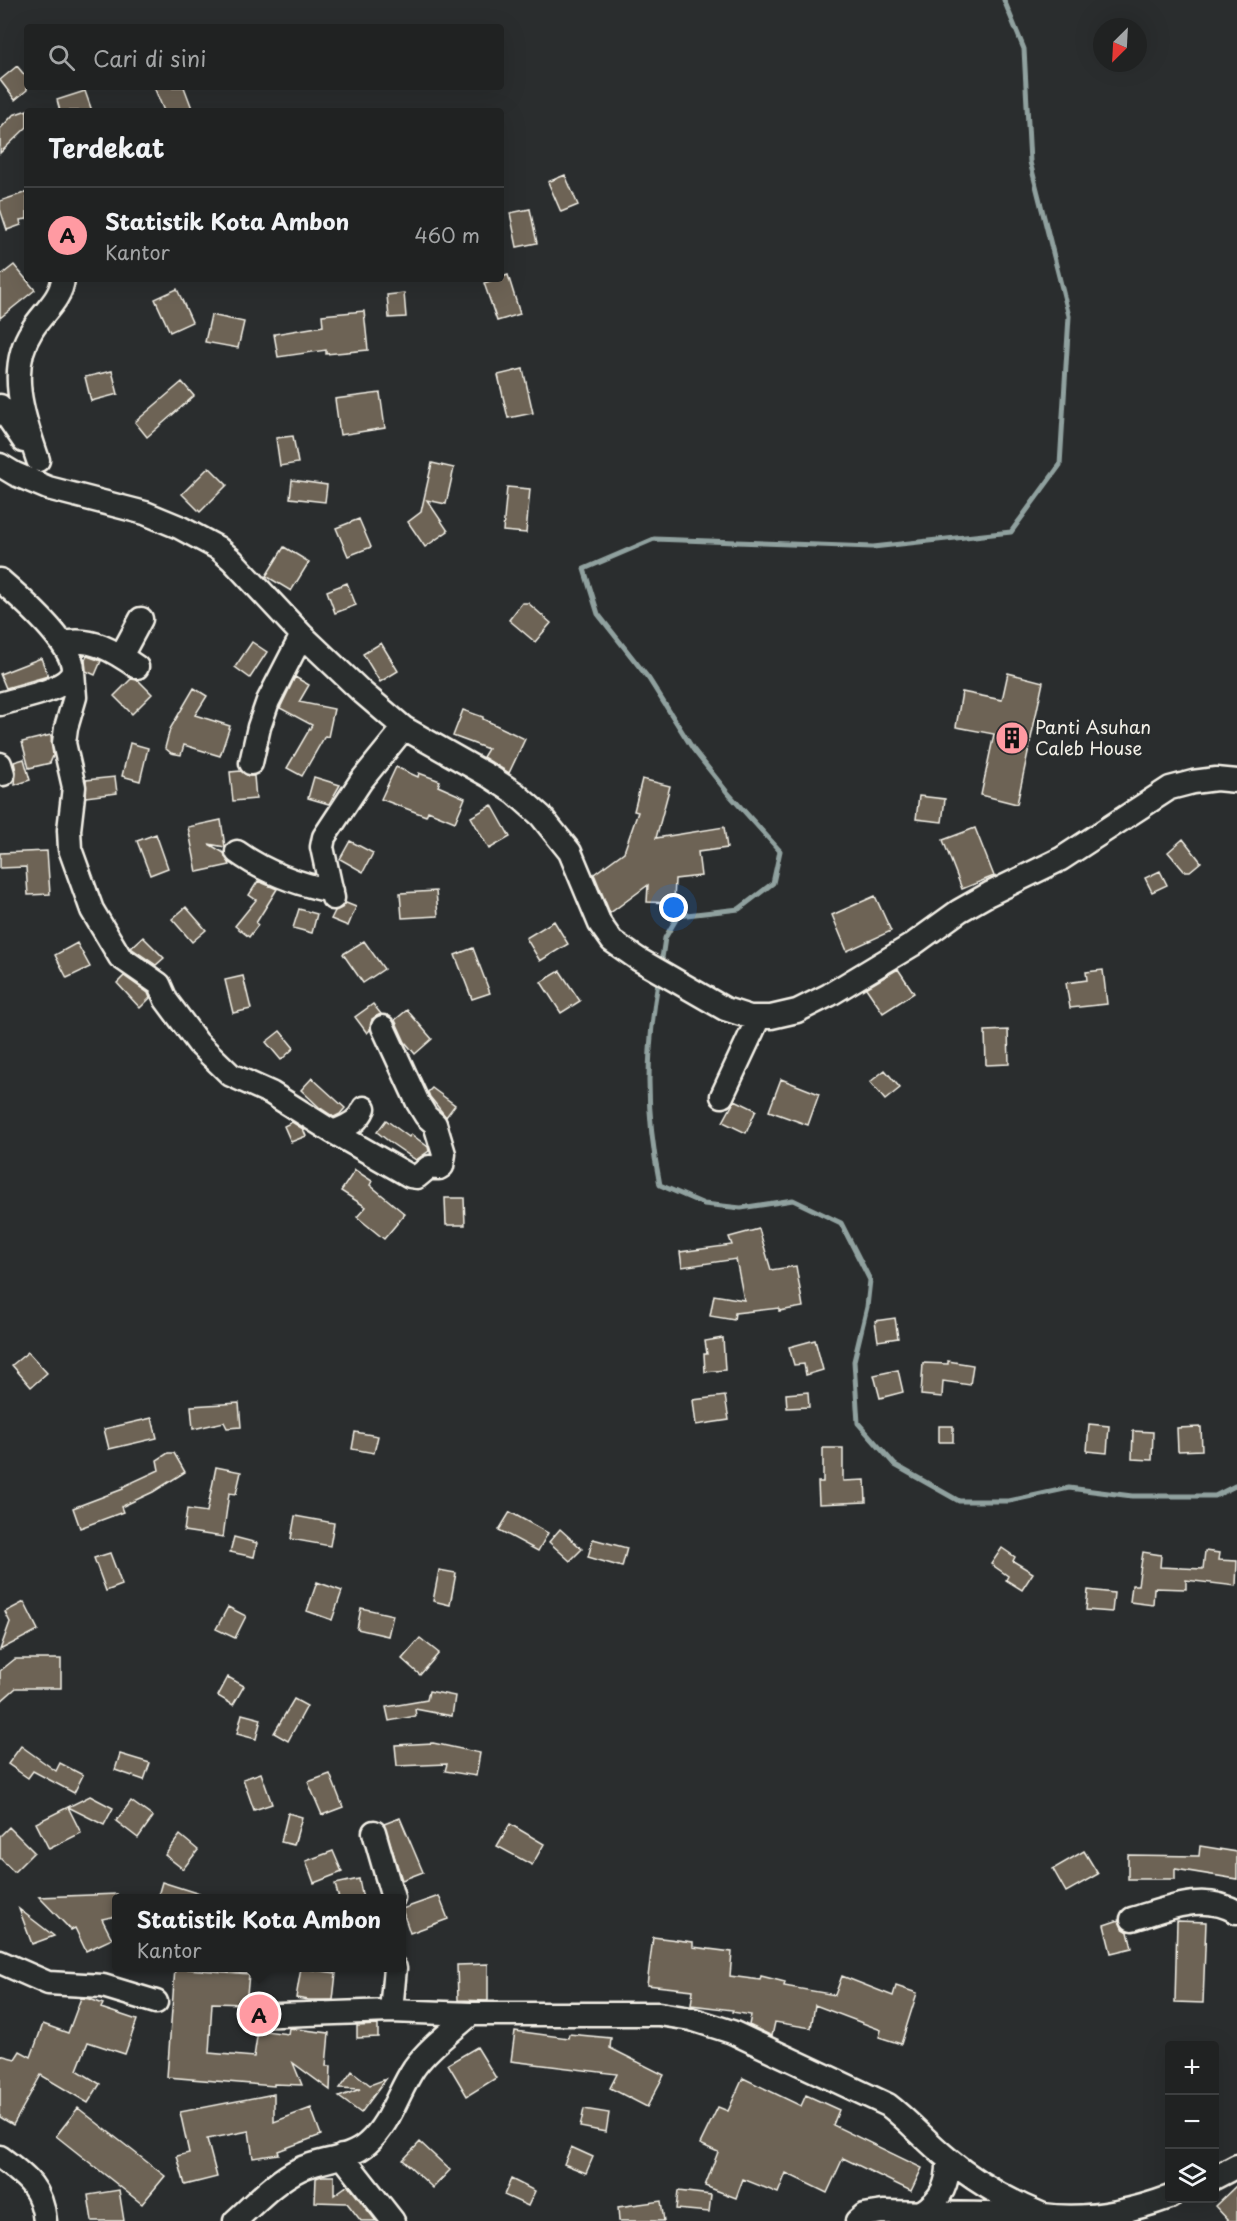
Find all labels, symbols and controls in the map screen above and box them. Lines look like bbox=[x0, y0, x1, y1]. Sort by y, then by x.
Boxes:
north arrow bbox=[1093, 18, 1147, 72]
search box bbox=[24, 24, 504, 90]
icon: search bbox=[45, 41, 78, 74]
text: Cari di sini bbox=[93, 41, 206, 74]
text: Terdekat bbox=[48, 128, 165, 167]
text: Statistik Kota Ambon bbox=[105, 204, 349, 237]
text: A bbox=[60, 220, 75, 250]
text: 460 m bbox=[414, 220, 480, 250]
text: Kantor bbox=[105, 237, 170, 267]
place label: Panti Asuhan Caleb House bbox=[1035, 713, 1151, 761]
building icon: Panti Asuhan Caleb House bbox=[994, 720, 1030, 756]
your location bbox=[659, 893, 688, 922]
popup bbox=[112, 1894, 406, 1972]
text: Statistik Kota Ambon bbox=[137, 1902, 381, 1935]
text: Kantor bbox=[137, 1935, 202, 1965]
pin: A bbox=[240, 1992, 278, 2036]
map controls bbox=[1165, 2041, 1219, 2203]
button: + bbox=[1165, 2041, 1219, 2095]
button: − bbox=[1165, 2095, 1219, 2149]
button: layers bbox=[1165, 2149, 1219, 2203]

